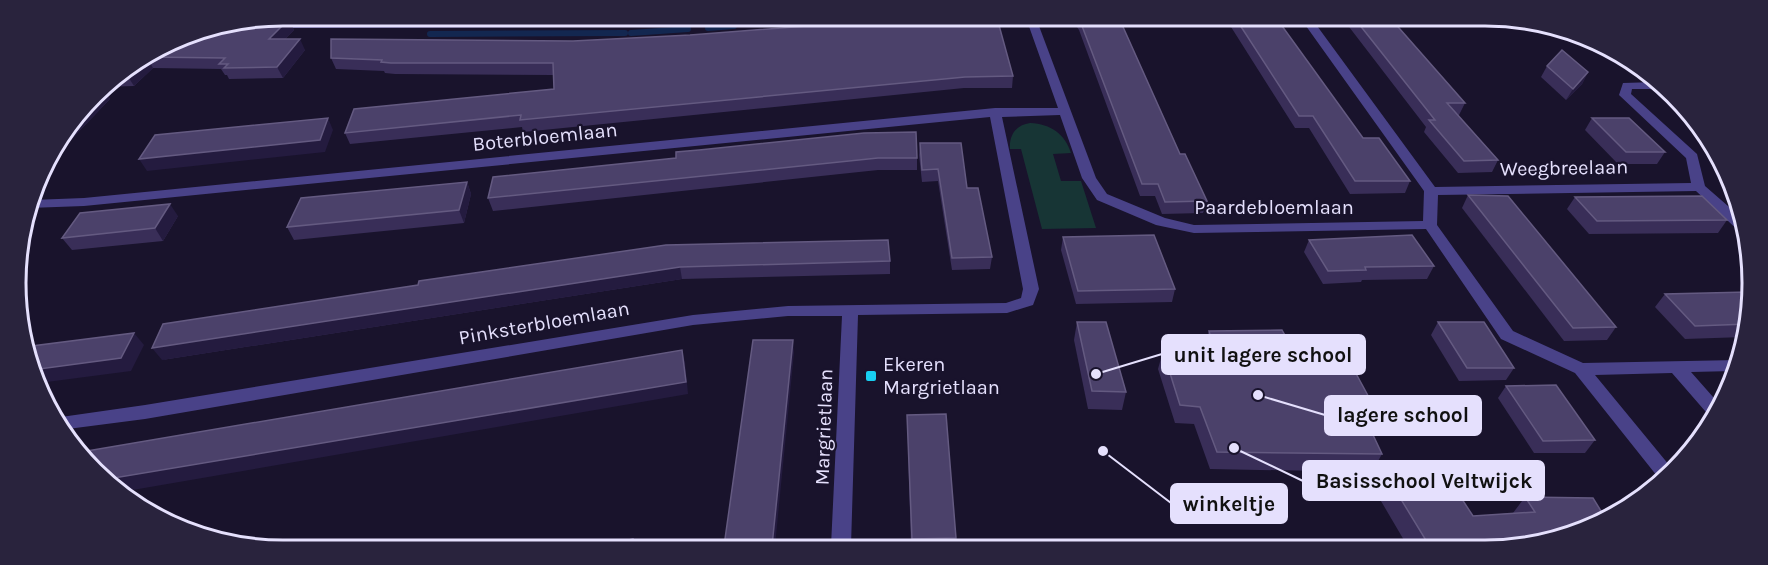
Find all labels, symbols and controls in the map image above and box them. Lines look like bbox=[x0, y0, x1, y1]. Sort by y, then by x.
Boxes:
street label: Boterbloemlaan bbox=[471, 118, 619, 156]
street label: Weegbreelaan bbox=[1500, 155, 1628, 181]
street label: Paardebloemlaan bbox=[1194, 196, 1354, 219]
street label: Pinksterbloemlaan bbox=[457, 297, 631, 349]
callout: unit lagere school bbox=[1162, 335, 1365, 374]
text: unit lagere school bbox=[1174, 343, 1352, 367]
place label: Ekeren Margrietlaan bbox=[883, 353, 1000, 399]
street label: Margrietlaan bbox=[810, 368, 838, 486]
marker: Ekeren Margrietlaan bbox=[864, 369, 878, 383]
callout: lagere school bbox=[1325, 396, 1481, 435]
text: lagere school bbox=[1337, 403, 1469, 427]
callout: Basisschool Veltwijck bbox=[1303, 461, 1544, 500]
text: Basisschool Veltwijck bbox=[1316, 469, 1533, 493]
callout: winkeltje bbox=[1171, 484, 1287, 523]
text: winkeltje bbox=[1183, 492, 1275, 516]

